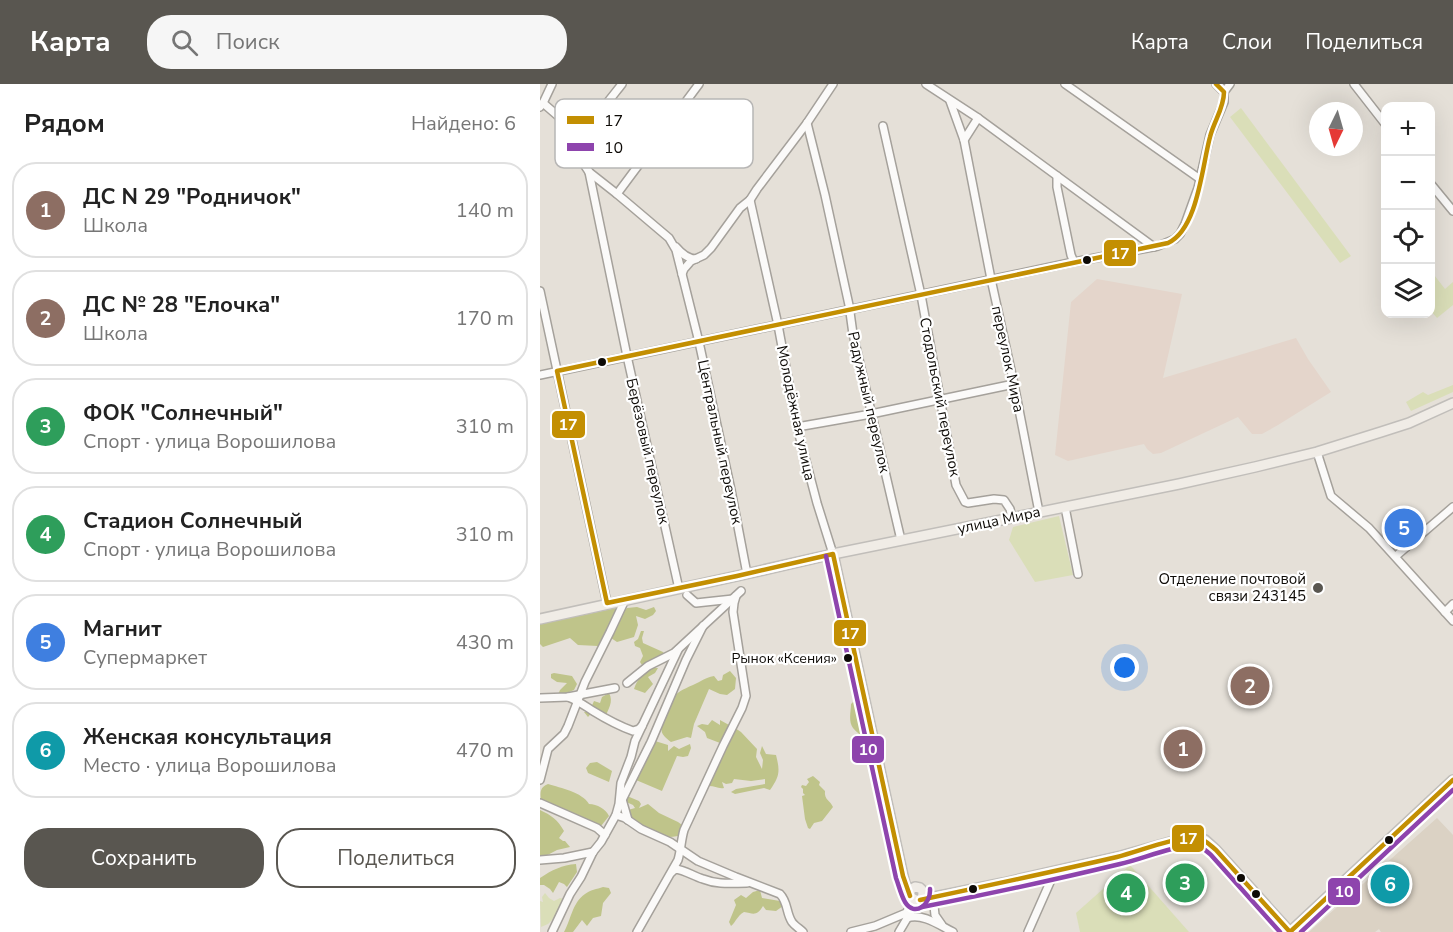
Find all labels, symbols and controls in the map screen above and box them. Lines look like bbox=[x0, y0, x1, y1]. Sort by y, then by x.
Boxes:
search box bbox=[147, 15, 567, 69]
text: Карта bbox=[30, 23, 111, 61]
icon: search bbox=[168, 26, 201, 59]
text: Поиск bbox=[216, 27, 280, 57]
text: Карта bbox=[1131, 28, 1189, 56]
text: Слои bbox=[1222, 28, 1272, 56]
text: Поделиться bbox=[1305, 28, 1423, 56]
legend bbox=[555, 99, 753, 168]
north arrow bbox=[1309, 102, 1363, 156]
map controls bbox=[1381, 102, 1435, 318]
button: + bbox=[1381, 102, 1435, 156]
text: Рядом bbox=[24, 106, 105, 141]
text: Найдено: 6 bbox=[411, 110, 516, 137]
text: 17 bbox=[604, 110, 623, 132]
text: 10 bbox=[604, 137, 623, 159]
button: − bbox=[1381, 156, 1435, 210]
text: ДС N 29 "Родничок" bbox=[83, 182, 301, 212]
text: 1 bbox=[40, 197, 52, 224]
text: 140 m bbox=[456, 197, 514, 224]
button: locate bbox=[1381, 210, 1435, 264]
text: Школа bbox=[83, 212, 148, 239]
line badge: 17 bbox=[1103, 239, 1137, 267]
text: 17 bbox=[1110, 243, 1130, 265]
unlabelled marker bbox=[1081, 254, 1093, 266]
button: layers bbox=[1381, 264, 1435, 318]
text: ДС № 28 "Елочка" bbox=[83, 290, 280, 320]
street label: переулок Мира bbox=[987, 304, 1029, 414]
text: 2 bbox=[40, 305, 52, 332]
text: 170 m bbox=[456, 305, 514, 332]
street label: Стодольский переулок bbox=[915, 316, 965, 478]
text: Школа bbox=[83, 320, 148, 347]
street label: Радужный переулок bbox=[843, 329, 895, 475]
street label: Молодёжная улица bbox=[772, 344, 820, 482]
unlabelled marker bbox=[596, 356, 608, 368]
street label: Центральный переулок bbox=[693, 358, 747, 526]
street label: Берёзовый переулок bbox=[621, 376, 675, 526]
text: ФОК "Солнечный" bbox=[83, 398, 283, 428]
line badge: 17 bbox=[551, 410, 586, 439]
text: 3 bbox=[40, 413, 52, 440]
text: 310 m bbox=[456, 413, 514, 440]
text: 17 bbox=[558, 414, 578, 436]
text: Спорт · улица Ворошилова bbox=[83, 428, 336, 455]
street label: улица Мира bbox=[956, 501, 1042, 539]
text: Стадион Солнечный bbox=[83, 506, 302, 536]
pin: 5 bbox=[1384, 506, 1424, 550]
text: 4 bbox=[40, 521, 52, 548]
text: 310 m bbox=[456, 521, 514, 548]
text: Спорт · улица Ворошилова bbox=[83, 536, 336, 563]
place label: Отделение почтовой связи 243145 bbox=[1158, 569, 1306, 606]
marker: Отделение почтовой связи 243145 bbox=[1311, 581, 1325, 595]
text: Магнит bbox=[83, 614, 162, 644]
line badge: 17 bbox=[833, 619, 867, 647]
text: 17 bbox=[840, 623, 860, 645]
text: 5 bbox=[40, 629, 52, 656]
text: 430 m bbox=[456, 629, 514, 656]
text: Супермаркет bbox=[83, 644, 207, 671]
place label: Рынок «Ксения» bbox=[732, 649, 837, 668]
marker: Рынок «Ксения» bbox=[842, 652, 854, 664]
your location bbox=[1110, 653, 1139, 682]
pin: 2 bbox=[1230, 664, 1270, 708]
text: Женская консультация bbox=[83, 722, 332, 752]
pin: 1 bbox=[1164, 726, 1202, 772]
line badge: 10 bbox=[851, 735, 885, 764]
text: 6 bbox=[40, 737, 52, 764]
text: 470 m bbox=[456, 737, 514, 764]
text: 10 bbox=[858, 739, 878, 761]
text: Место · улица Ворошилова bbox=[83, 752, 337, 779]
line badge: 17 bbox=[1171, 824, 1205, 853]
button: Сохранить bbox=[24, 828, 264, 888]
button: Поделиться bbox=[276, 828, 516, 888]
text: 17 bbox=[1178, 828, 1198, 850]
unlabelled marker bbox=[1383, 834, 1395, 846]
pin: 3 bbox=[1166, 860, 1204, 906]
pin: 6 bbox=[1370, 862, 1410, 906]
pin: 4 bbox=[1106, 870, 1146, 916]
unlabelled marker bbox=[1235, 872, 1247, 884]
line badge: 10 bbox=[1327, 877, 1361, 906]
text: 10 bbox=[1334, 881, 1354, 903]
unlabelled marker bbox=[967, 883, 979, 895]
unlabelled marker bbox=[1250, 888, 1262, 900]

